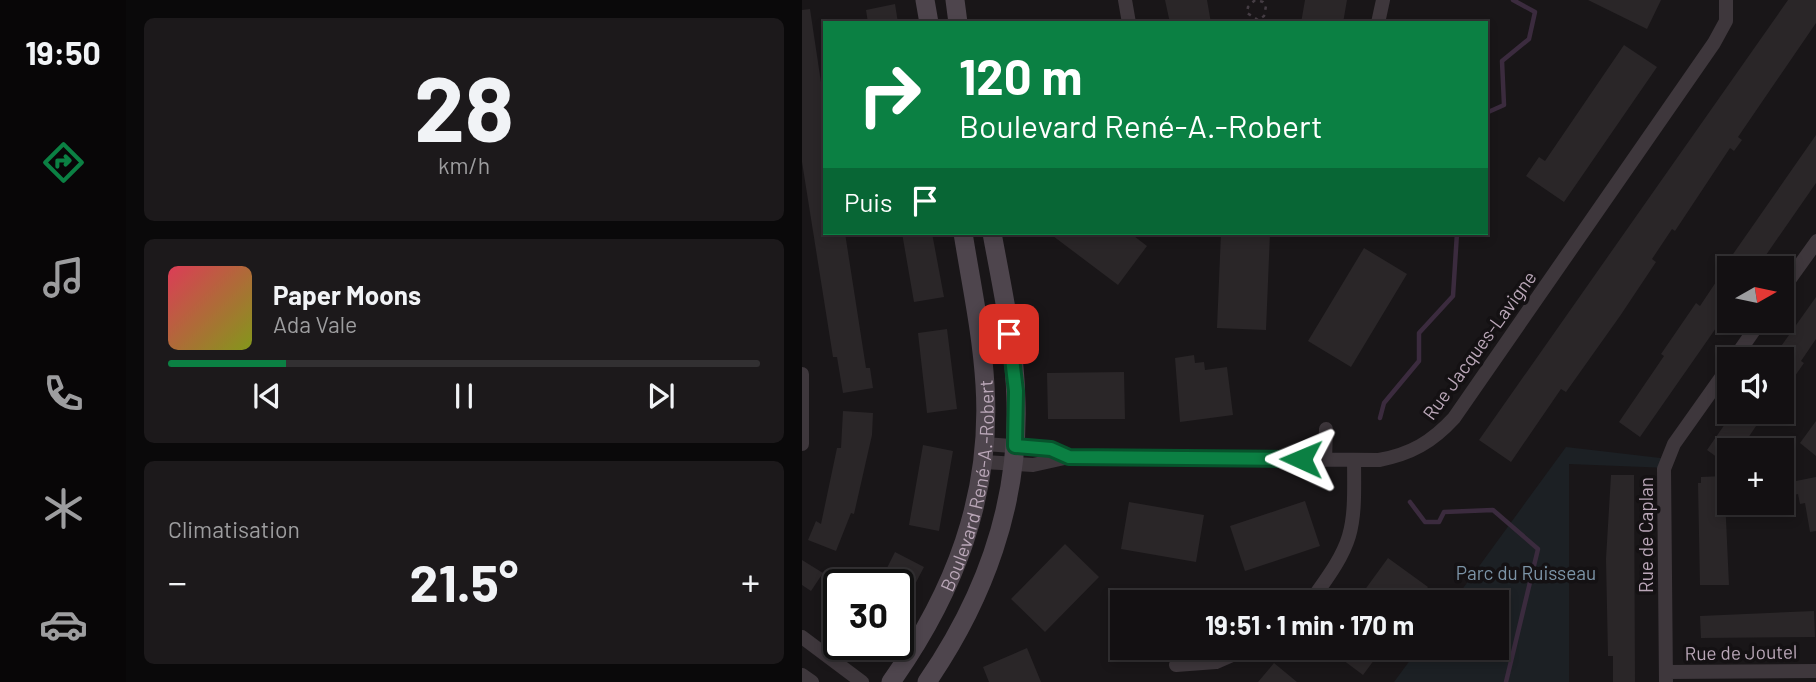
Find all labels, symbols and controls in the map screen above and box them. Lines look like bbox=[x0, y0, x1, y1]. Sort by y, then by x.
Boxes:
text: 19:50 bbox=[25, 33, 101, 71]
text: 120 m bbox=[959, 46, 1082, 105]
icon: right bbox=[844, 49, 935, 140]
text: 28 bbox=[414, 51, 514, 160]
text: Boulevard René-A.-Robert bbox=[959, 106, 1323, 144]
icon: directions bbox=[39, 138, 88, 187]
text: km/h bbox=[438, 151, 490, 179]
icon: arrive bbox=[906, 182, 944, 220]
text: Puis bbox=[844, 186, 892, 217]
icon: music bbox=[39, 253, 88, 302]
north arrow bbox=[1717, 256, 1794, 332]
map controls bbox=[1717, 256, 1794, 515]
street label: Rue Jacques-Lavigne bbox=[1417, 266, 1541, 424]
text: Paper Moons bbox=[273, 279, 421, 310]
pin bbox=[979, 304, 1039, 364]
text: Ada Vale bbox=[273, 310, 357, 338]
icon: arrive bbox=[990, 315, 1028, 353]
button: sound bbox=[1717, 347, 1794, 424]
icon: phone bbox=[39, 369, 88, 418]
icon: previous bbox=[248, 377, 286, 415]
icon: pause bbox=[445, 377, 483, 415]
icon: next bbox=[642, 377, 680, 415]
street label: Boulevard René-A.-Robert bbox=[935, 379, 997, 595]
position arrow bbox=[1264, 422, 1338, 496]
button: + bbox=[1717, 438, 1794, 515]
street label: Rue de Caplan bbox=[1634, 477, 1657, 593]
icon: climate bbox=[39, 484, 88, 533]
text: Climatisation bbox=[168, 515, 300, 543]
text: 21.5° bbox=[410, 550, 518, 612]
text: − bbox=[168, 558, 187, 604]
text: + bbox=[741, 558, 760, 604]
park label: Parc du Ruisseau bbox=[1456, 561, 1596, 584]
speed limit sign: 30 bbox=[823, 569, 914, 660]
icon: car bbox=[39, 600, 88, 649]
text: 19:51 · 1 min · 170 m bbox=[1205, 609, 1414, 640]
street label: Rue de Joutel bbox=[1684, 640, 1798, 664]

